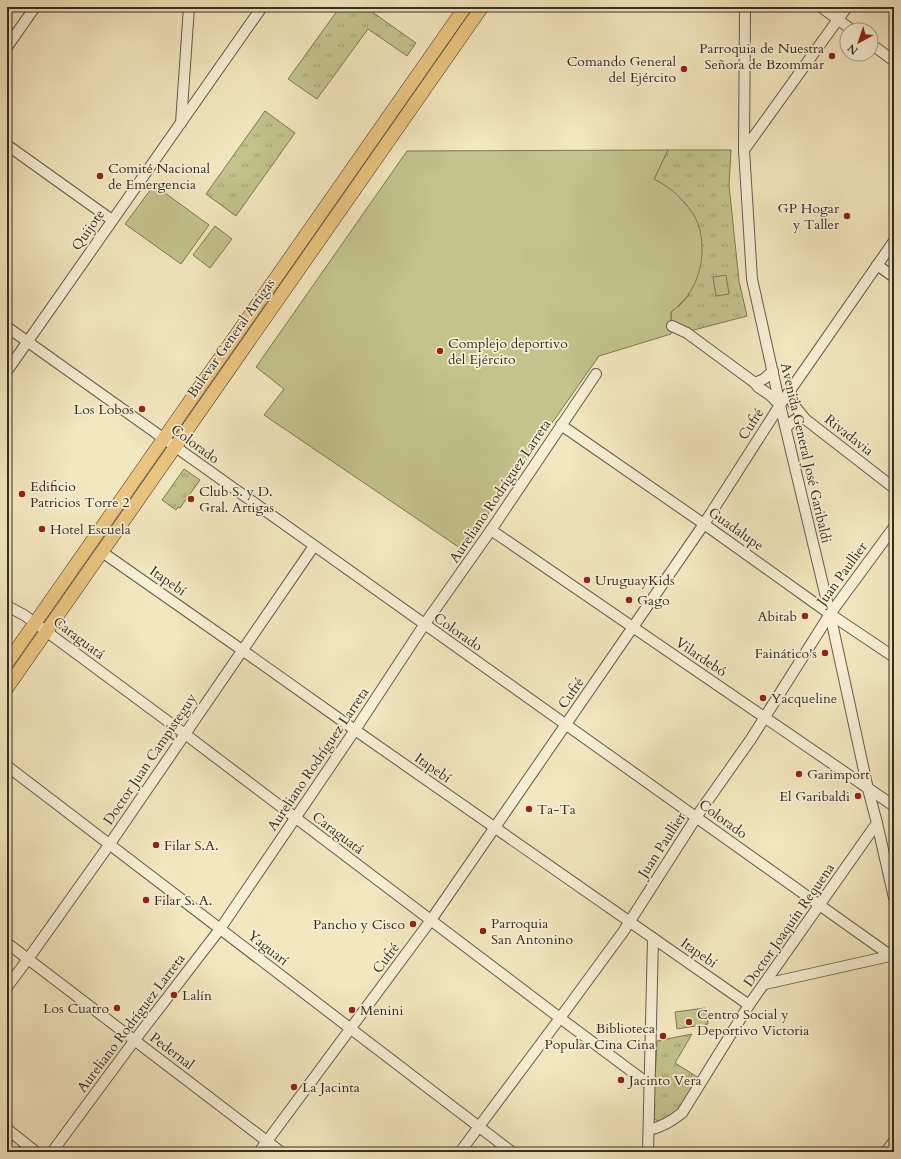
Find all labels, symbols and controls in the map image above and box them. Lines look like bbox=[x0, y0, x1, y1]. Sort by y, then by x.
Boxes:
north arrow bbox=[839, 22, 879, 62]
place label: Parroquia de Nuestra Señora de Bzommar bbox=[699, 39, 825, 74]
text: N bbox=[844, 40, 861, 58]
marker: Parroquia de Nuestra Señora de Bzommar bbox=[827, 51, 837, 61]
place label: Comando General del Ejército bbox=[567, 52, 676, 87]
marker: Comando General del Ejército bbox=[679, 64, 689, 74]
place label: Comité Nacional de Emergencia bbox=[108, 159, 210, 194]
marker: Comité Nacional de Emergencia bbox=[95, 171, 105, 181]
place label: GP Hogar y Taller bbox=[778, 199, 840, 234]
street label: Quijote bbox=[67, 206, 109, 254]
marker: GP Hogar y Taller bbox=[842, 211, 852, 221]
street label: Bulevar General Artigas bbox=[183, 274, 280, 401]
place label: Complejo deportivo del Ejército bbox=[448, 334, 568, 369]
marker: Complejo deportivo del Ejército bbox=[435, 346, 445, 356]
street label: Avenida General José Garibaldi bbox=[776, 361, 836, 545]
place label: Los Lobos bbox=[74, 400, 134, 419]
marker: Los Lobos bbox=[137, 404, 147, 414]
street label: Cufré bbox=[734, 405, 768, 443]
street label: Rivadavia bbox=[821, 410, 877, 460]
street label: Aureliano Rodríguez Larreta bbox=[445, 416, 555, 566]
street label: Colorado bbox=[167, 420, 223, 468]
place label: Edificio Patricios Torre 2 bbox=[30, 477, 129, 512]
place label: Club S. y D. Gral. Artigas bbox=[199, 482, 274, 517]
marker: Edificio Patricios Torre 2 bbox=[17, 489, 27, 499]
marker: Club S. y D. Gral. Artigas bbox=[186, 494, 196, 504]
street label: Guadalupe bbox=[705, 503, 767, 555]
place label: Hotel Escuela bbox=[50, 520, 131, 539]
marker: Hotel Escuela bbox=[37, 524, 47, 534]
street label: Juan Paullier bbox=[811, 537, 872, 611]
street label: Itapebí bbox=[146, 562, 190, 600]
place label: UruguayKids bbox=[595, 571, 675, 590]
marker: UruguayKids bbox=[582, 575, 592, 585]
place label: Gago bbox=[637, 591, 670, 610]
marker: Gago bbox=[624, 595, 634, 605]
place label: Abitab bbox=[758, 607, 797, 626]
street label: Colorado bbox=[430, 608, 487, 656]
marker: Abitab bbox=[800, 611, 810, 621]
street label: Caraguatá bbox=[49, 612, 109, 664]
street label: Vilardebó bbox=[672, 633, 731, 681]
place label: Fainático's bbox=[755, 644, 817, 663]
marker: Fainático's bbox=[820, 648, 830, 658]
street label: Cufré bbox=[553, 674, 589, 712]
street label: Aureliano Rodríguez Larreta bbox=[263, 684, 373, 834]
street label: Doctor Juan Campisteguy bbox=[99, 689, 201, 828]
place label: Yacqueline bbox=[771, 689, 837, 708]
marker: Yacqueline bbox=[758, 693, 768, 703]
street label: Itapebí bbox=[411, 749, 455, 787]
place label: Garimport bbox=[807, 765, 870, 784]
marker: Garimport bbox=[794, 769, 804, 779]
place label: El Garibaldi bbox=[779, 787, 850, 806]
marker: El Garibaldi bbox=[853, 791, 863, 801]
street label: Colorado bbox=[695, 795, 751, 843]
place label: Ta-Ta bbox=[537, 800, 576, 819]
marker: Ta-Ta bbox=[524, 804, 534, 814]
street label: Caraguatá bbox=[308, 807, 368, 859]
street label: Juan Paullier bbox=[633, 808, 691, 883]
place label: Filar S.A. bbox=[164, 836, 218, 855]
marker: Filar S.A. bbox=[151, 840, 161, 850]
street label: Doctor Joaquín Requena bbox=[739, 859, 839, 991]
place label: Filar S. A. bbox=[154, 891, 212, 910]
marker: Filar S. A. bbox=[141, 895, 151, 905]
place label: Parroquia San Antonino bbox=[491, 914, 574, 949]
place label: Pancho y Cisco bbox=[313, 915, 405, 934]
marker: Pancho y Cisco bbox=[408, 919, 418, 929]
street label: Yaguarí bbox=[244, 926, 292, 970]
marker: Parroquia San Antonino bbox=[478, 926, 488, 936]
street label: Itapebí bbox=[677, 934, 721, 972]
street label: Cufré bbox=[368, 939, 404, 977]
street label: Aureliano Rodríguez Larreta bbox=[73, 950, 189, 1096]
place label: Lalín bbox=[182, 986, 212, 1005]
marker: Lalín bbox=[169, 990, 179, 1000]
place label: Los Cuatro bbox=[43, 999, 109, 1018]
place label: Menini bbox=[360, 1001, 403, 1020]
marker: Los Cuatro bbox=[112, 1003, 122, 1013]
marker: Menini bbox=[347, 1005, 357, 1015]
place label: Centro Social y Deportivo Victoria bbox=[697, 1005, 809, 1040]
marker: Centro Social y Deportivo Victoria bbox=[684, 1017, 694, 1027]
place label: Biblioteca Popular Cina Cina bbox=[544, 1019, 655, 1054]
street label: Pedernal bbox=[146, 1028, 198, 1074]
marker: Biblioteca Popular Cina Cina bbox=[658, 1031, 668, 1041]
place label: Jacinto Vera bbox=[627, 1071, 702, 1090]
marker: Jacinto Vera bbox=[616, 1075, 626, 1085]
place label: La Jacinta bbox=[302, 1078, 360, 1097]
marker: La Jacinta bbox=[289, 1082, 299, 1092]

